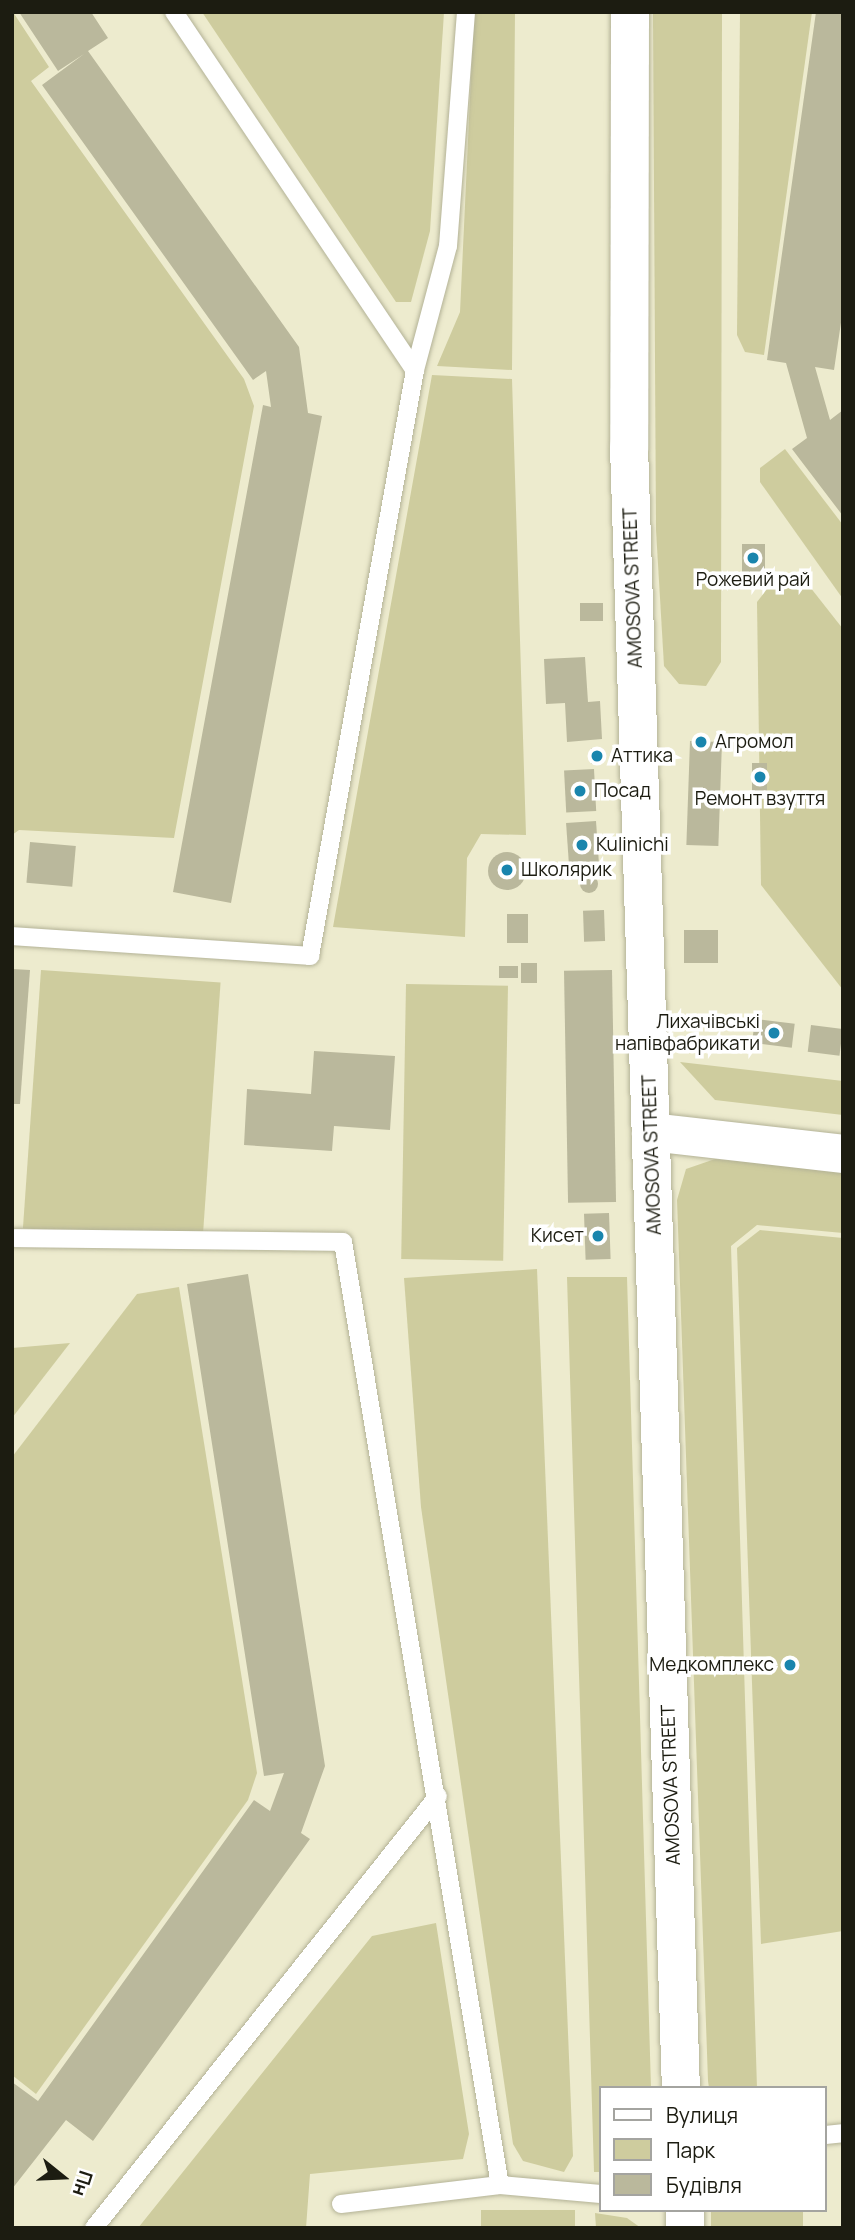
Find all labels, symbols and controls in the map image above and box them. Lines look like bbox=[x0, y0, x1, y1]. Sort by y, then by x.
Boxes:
street label: AMOSOVA STREET bbox=[619, 507, 647, 669]
marker: Рожевий рай bbox=[745, 550, 761, 566]
place label: Рожевий рай bbox=[696, 569, 810, 591]
place label: Агромол bbox=[715, 731, 794, 753]
marker: Агромол bbox=[693, 734, 709, 750]
place label: Аттика bbox=[611, 745, 673, 767]
marker: Аттика bbox=[589, 748, 605, 764]
marker: Ремонт взуття bbox=[752, 769, 768, 785]
place label: Посад bbox=[594, 780, 651, 802]
marker: Посад bbox=[572, 783, 588, 799]
place label: Ремонт взуття bbox=[695, 788, 825, 810]
place label: Kulinichi bbox=[596, 834, 669, 856]
marker: Kulinichi bbox=[574, 837, 590, 853]
place label: Школярик bbox=[521, 859, 612, 881]
marker: Школярик bbox=[499, 862, 515, 878]
place label: Лихачівські напівфабрикати bbox=[615, 1011, 760, 1055]
marker: Лихачівські напівфабрикати bbox=[766, 1025, 782, 1041]
street label: AMOSOVA STREET bbox=[638, 1074, 666, 1236]
place label: Кисет bbox=[531, 1225, 584, 1247]
marker: Кисет bbox=[590, 1228, 606, 1244]
place label: Медкомплекс bbox=[649, 1654, 774, 1676]
marker: Медкомплекс bbox=[780, 1655, 800, 1675]
street label: AMOSOVA STREET bbox=[657, 1704, 685, 1866]
legend bbox=[600, 2086, 827, 2212]
text: Вулиця bbox=[666, 2101, 738, 2129]
text: Парк bbox=[666, 2136, 715, 2164]
north arrow bbox=[28, 2142, 98, 2212]
text: Пн bbox=[67, 2167, 99, 2200]
text: Будівля bbox=[666, 2171, 742, 2199]

